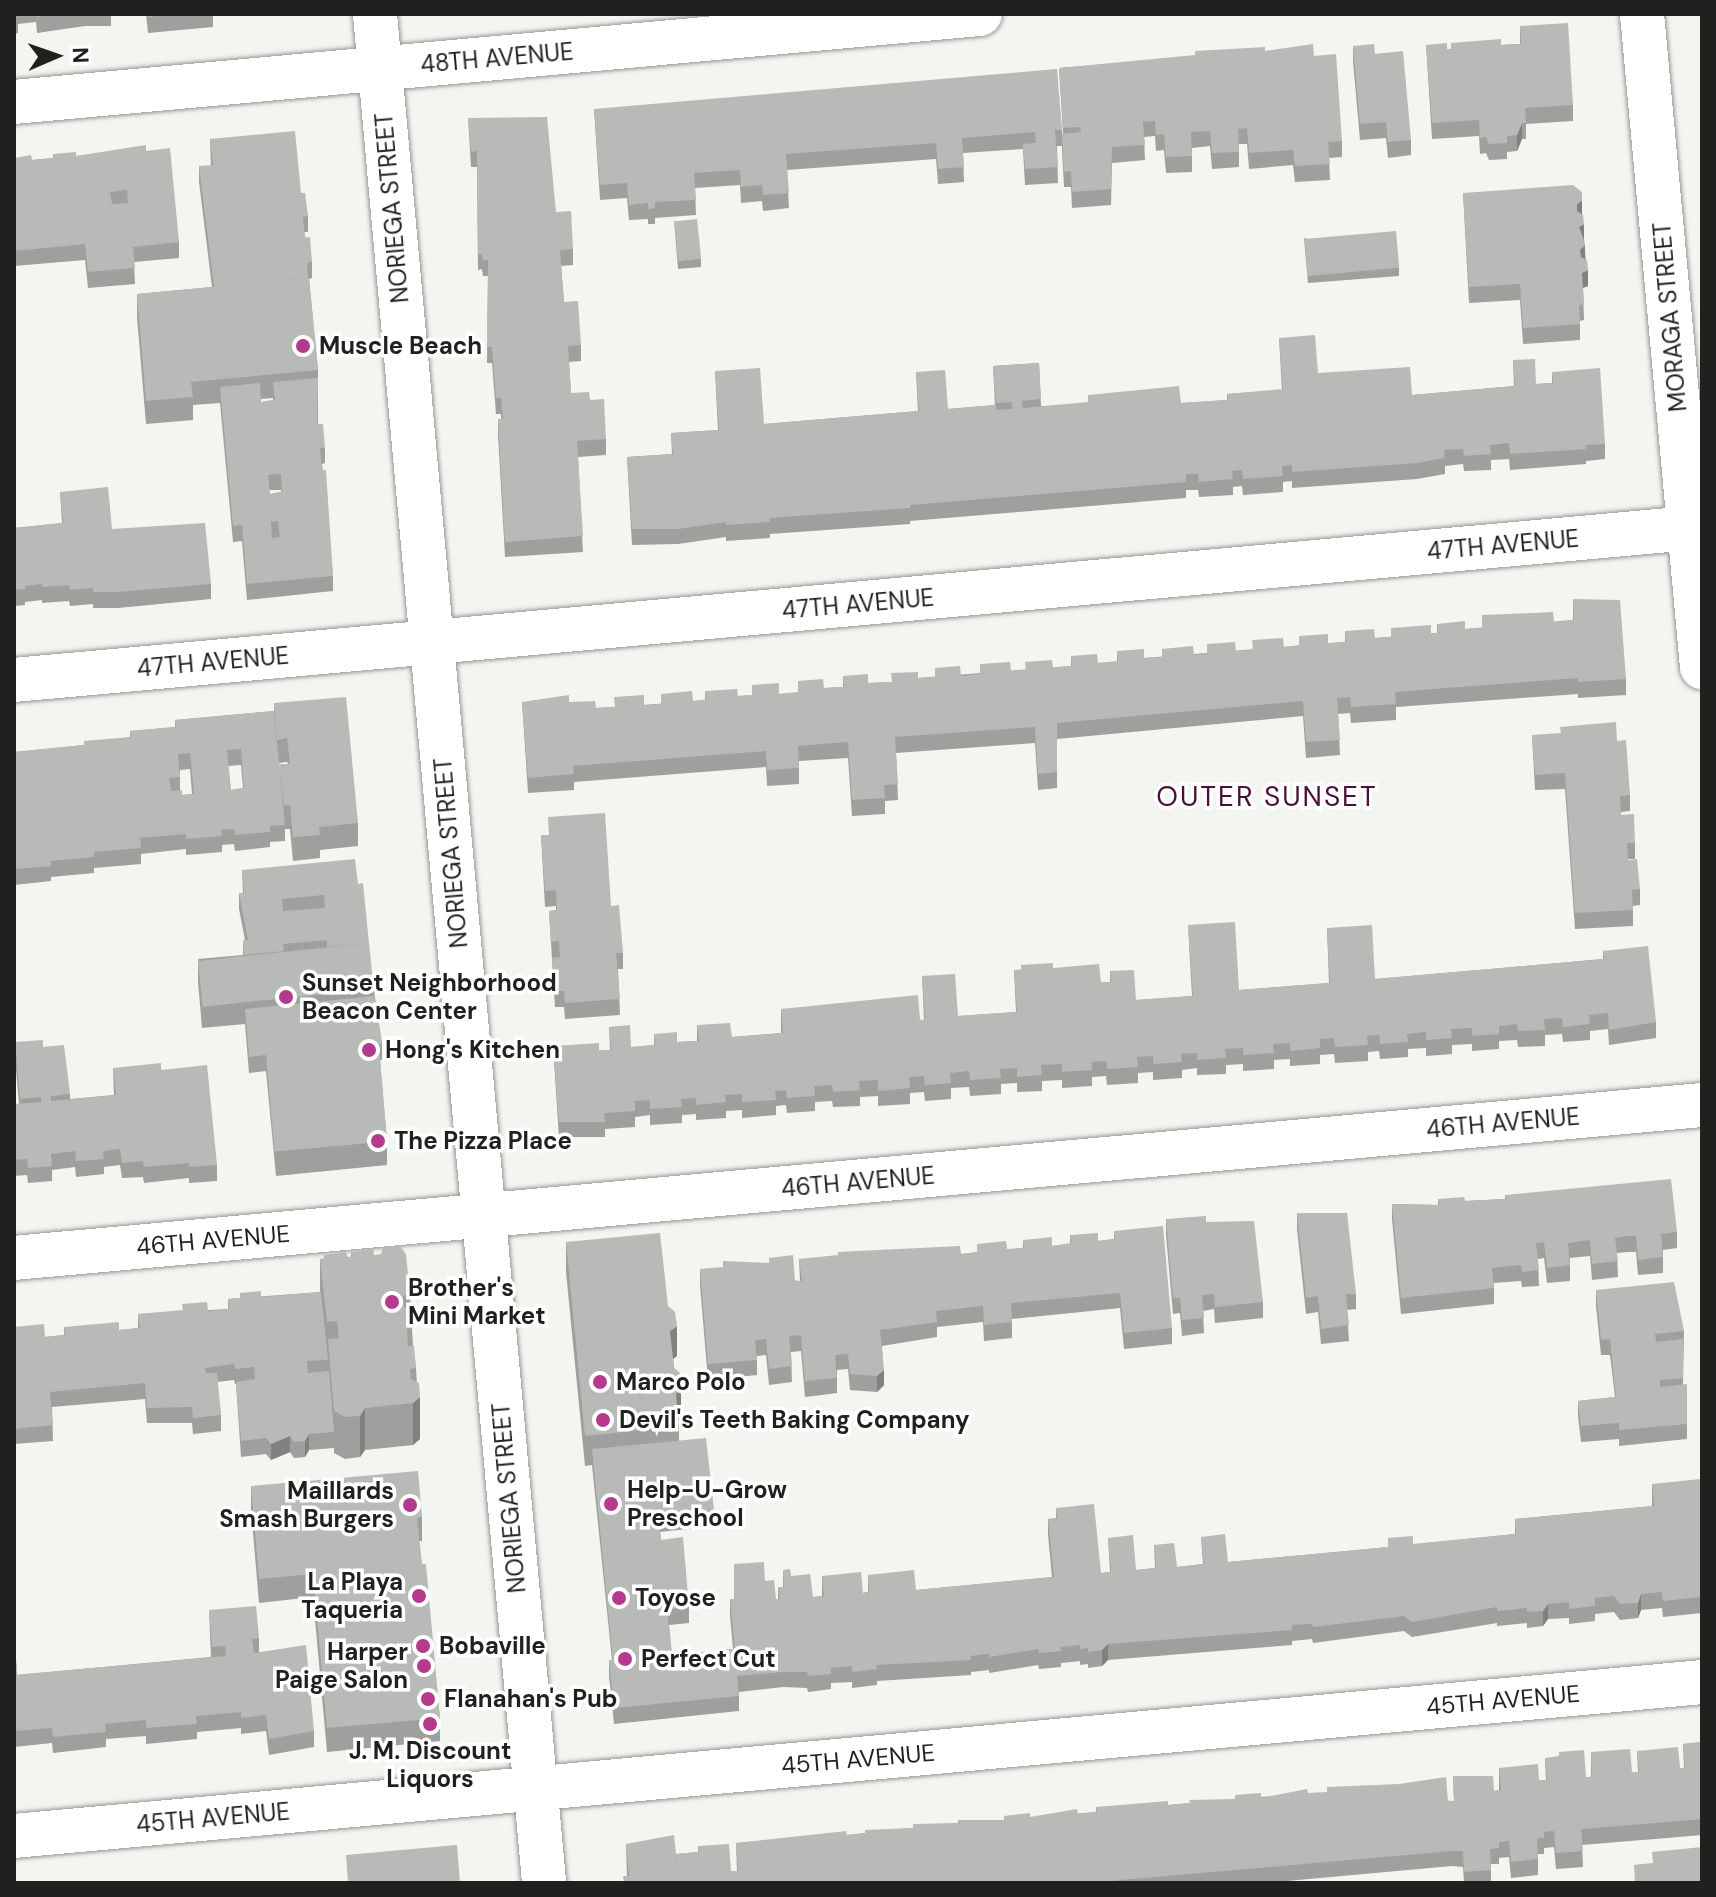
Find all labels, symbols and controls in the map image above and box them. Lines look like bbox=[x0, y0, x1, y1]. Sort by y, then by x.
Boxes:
north arrow bbox=[16, 16, 96, 96]
street label: 48TH AVENUE bbox=[419, 37, 575, 79]
text: N bbox=[66, 47, 95, 64]
street label: NORIEGA STREET bbox=[369, 112, 415, 304]
street label: MORAGA STREET bbox=[1647, 221, 1693, 413]
place label: Muscle Beach bbox=[319, 332, 482, 360]
marker: Muscle Beach bbox=[294, 337, 312, 355]
street label: 47TH AVENUE bbox=[1426, 524, 1580, 566]
street label: 47TH AVENUE bbox=[781, 583, 935, 625]
street label: 47TH AVENUE bbox=[136, 641, 290, 683]
street label: NORIEGA STREET bbox=[428, 757, 474, 949]
district label: OUTER SUNSET bbox=[1156, 780, 1378, 814]
place label: Sunset Neighborhood Beacon Center bbox=[302, 969, 557, 1025]
marker: Sunset Neighborhood Beacon Center bbox=[277, 988, 295, 1006]
place label: Hong's Kitchen bbox=[385, 1036, 560, 1064]
marker: Hong's Kitchen bbox=[360, 1041, 378, 1059]
street label: 46TH AVENUE bbox=[1425, 1102, 1581, 1144]
place label: The Pizza Place bbox=[394, 1127, 572, 1155]
marker: The Pizza Place bbox=[369, 1132, 387, 1150]
street label: 46TH AVENUE bbox=[780, 1161, 936, 1203]
street label: 46TH AVENUE bbox=[135, 1219, 291, 1261]
place label: Brother's Mini Market bbox=[408, 1274, 546, 1330]
marker: Brother's Mini Market bbox=[383, 1293, 401, 1311]
place label: Marco Polo bbox=[616, 1368, 746, 1396]
marker: Marco Polo bbox=[591, 1373, 609, 1391]
street label: NORIEGA STREET bbox=[486, 1402, 532, 1594]
place label: Devil's Teeth Baking Company bbox=[619, 1406, 970, 1434]
marker: Devil's Teeth Baking Company bbox=[594, 1411, 612, 1429]
place label: Help-U-Grow Preschool bbox=[627, 1476, 787, 1532]
place label: Maillards Smash Burgers bbox=[219, 1477, 394, 1533]
marker: Help-U-Grow Preschool bbox=[602, 1495, 620, 1513]
marker: Maillards Smash Burgers bbox=[401, 1496, 419, 1514]
place label: La Playa Taqueria bbox=[301, 1568, 403, 1624]
place label: Toyose bbox=[635, 1584, 716, 1612]
marker: La Playa Taqueria bbox=[410, 1587, 428, 1605]
marker: Toyose bbox=[610, 1589, 628, 1607]
place label: Bobaville bbox=[439, 1632, 546, 1660]
marker: Bobaville bbox=[414, 1637, 432, 1655]
place label: Harper Paige Salon bbox=[275, 1638, 408, 1694]
place label: Perfect Cut bbox=[641, 1645, 776, 1673]
marker: Perfect Cut bbox=[616, 1650, 634, 1668]
marker: Harper Paige Salon bbox=[415, 1657, 433, 1675]
street label: 45TH AVENUE bbox=[1425, 1679, 1581, 1721]
place label: Flanahan's Pub bbox=[444, 1685, 618, 1713]
marker: Flanahan's Pub bbox=[419, 1690, 437, 1708]
marker: J. M. Discount Liquors bbox=[421, 1715, 439, 1733]
place label: J. M. Discount Liquors bbox=[349, 1737, 511, 1793]
street label: 45TH AVENUE bbox=[780, 1738, 936, 1780]
street label: 45TH AVENUE bbox=[135, 1797, 291, 1839]

